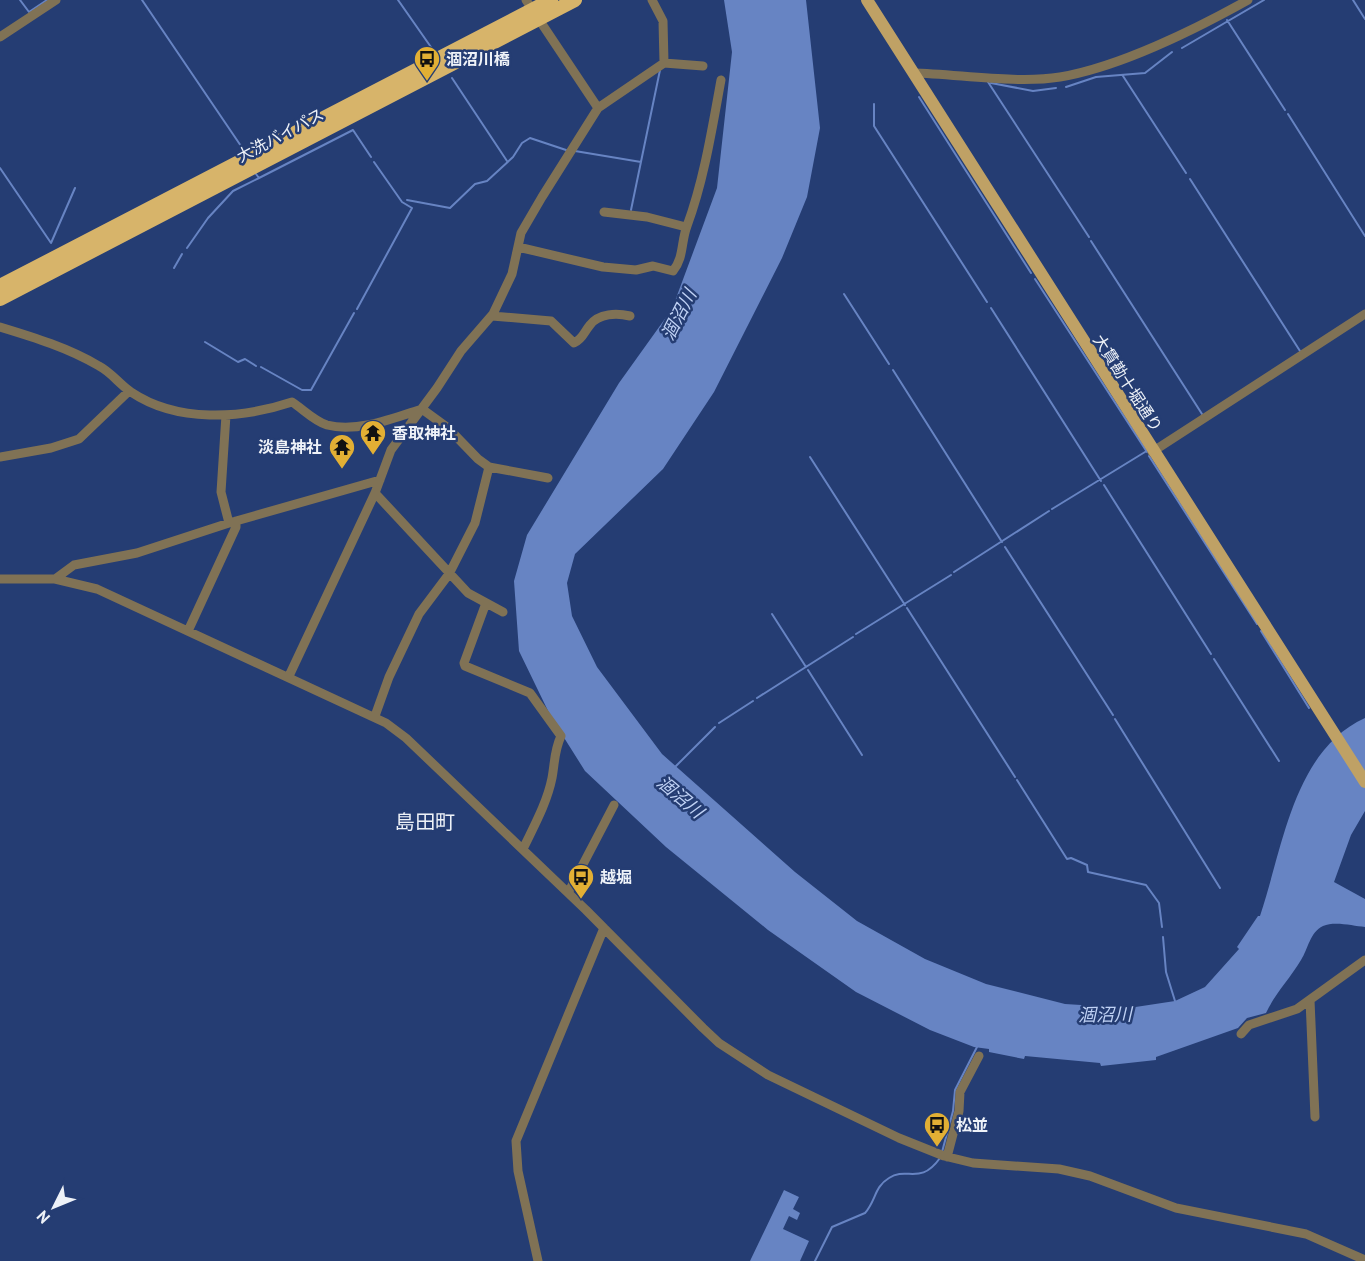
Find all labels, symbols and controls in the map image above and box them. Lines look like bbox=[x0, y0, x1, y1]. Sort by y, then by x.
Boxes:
bus stop icon: 涸沼川橋 bbox=[412, 44, 442, 82]
place label: 涸沼川橋 bbox=[446, 49, 510, 69]
street label: 大洗バイパス bbox=[233, 104, 327, 166]
water label: 涸沼川 bbox=[656, 284, 702, 344]
street label: 大貫勘十堀通り bbox=[1089, 331, 1167, 435]
temple icon: 香取神社 bbox=[358, 418, 388, 456]
place label: 香取神社 bbox=[392, 423, 456, 443]
temple icon: 淡島神社 bbox=[327, 432, 357, 470]
place label: 淡島神社 bbox=[258, 437, 322, 457]
water label: 涸沼川 bbox=[652, 770, 710, 824]
district label: 島田町 bbox=[395, 809, 455, 835]
bus stop icon: 越堀 bbox=[566, 862, 596, 900]
place label: 越堀 bbox=[600, 867, 632, 887]
water label: 涸沼川 bbox=[1078, 1002, 1134, 1026]
bus stop icon: 松並 bbox=[922, 1110, 952, 1148]
place label: 松並 bbox=[956, 1115, 988, 1135]
north arrow bbox=[24, 1177, 84, 1237]
text: N bbox=[32, 1207, 54, 1228]

